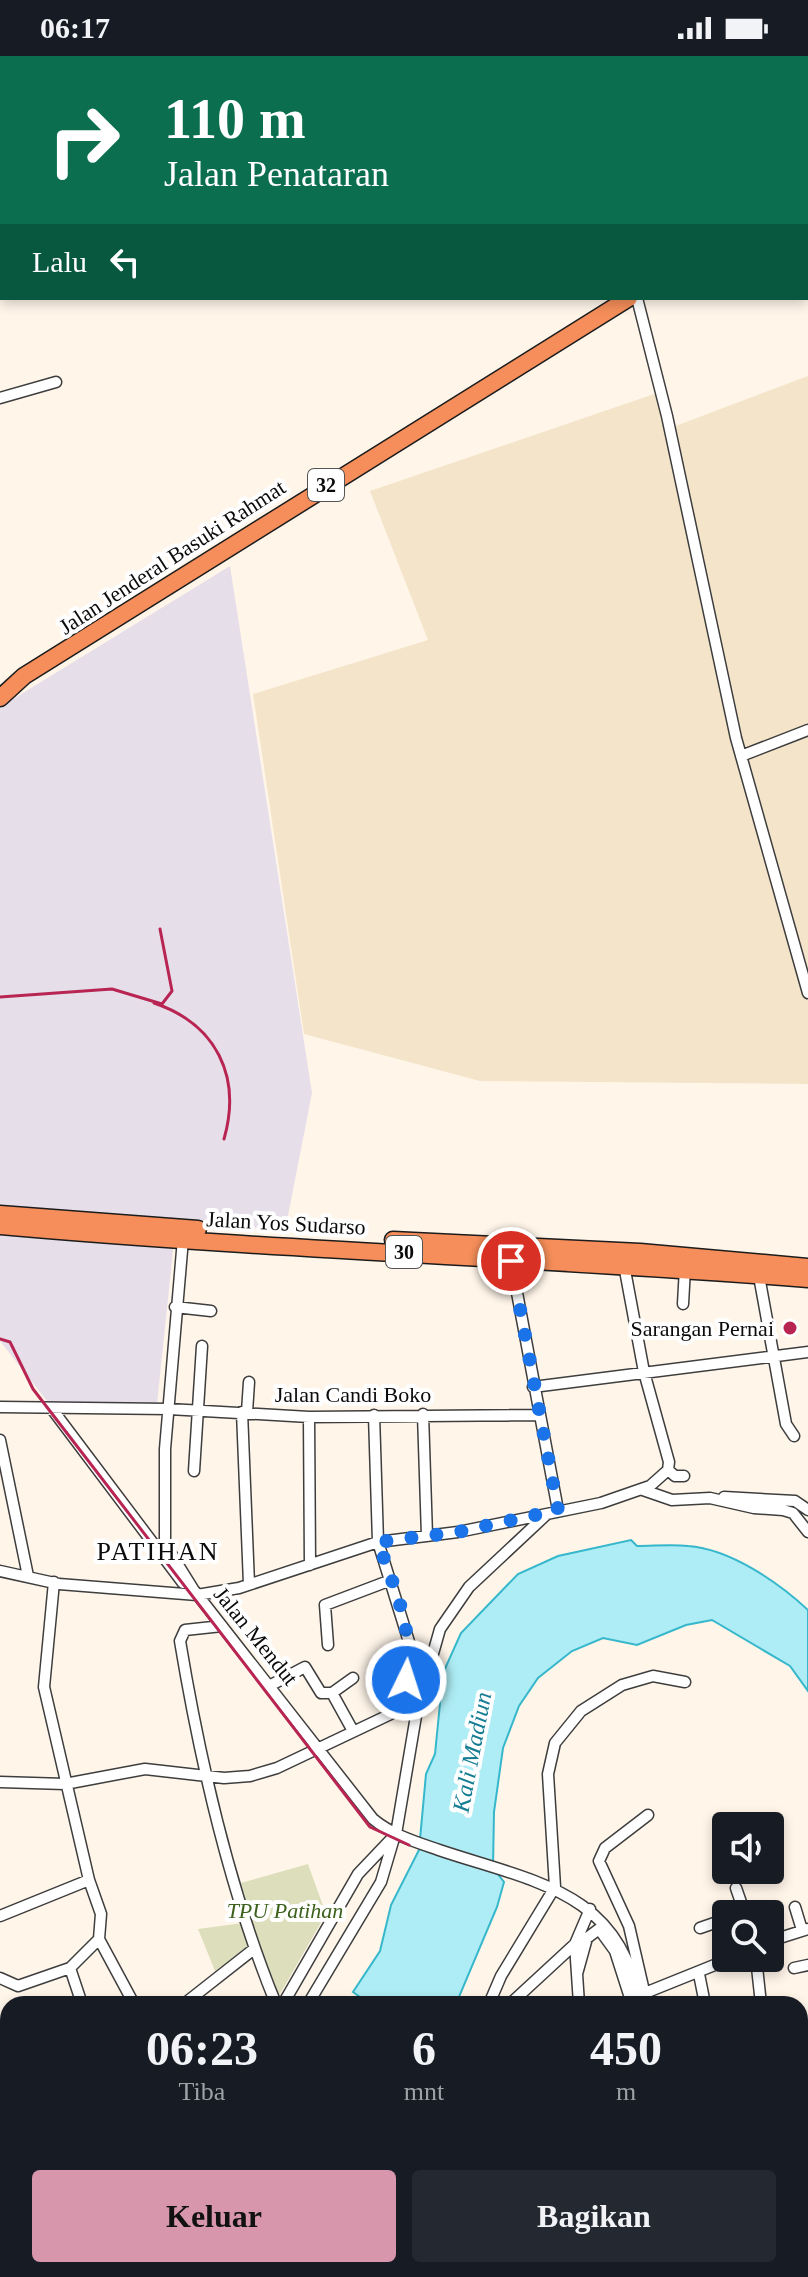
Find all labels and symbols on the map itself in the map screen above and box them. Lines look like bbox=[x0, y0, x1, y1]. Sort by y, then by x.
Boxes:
road number: 32 bbox=[308, 469, 344, 501]
street label: Jalan Jenderal Basuki Rahmat bbox=[54, 474, 290, 640]
street label: Jalan Yos Sudarso bbox=[206, 1206, 366, 1240]
pin bbox=[477, 1227, 545, 1295]
road number: 30 bbox=[386, 1236, 422, 1268]
place label: Sarangan Pernai bbox=[630, 1316, 774, 1341]
marker: Sarangan Pernai bbox=[781, 1319, 799, 1337]
street label: Jalan Candi Boko bbox=[275, 1382, 431, 1407]
district label: PATIHAN bbox=[97, 1537, 219, 1566]
street label: Jalan Mendut bbox=[209, 1582, 303, 1690]
position arrow bbox=[364, 1638, 448, 1722]
water label: Kali Madiun bbox=[447, 1690, 496, 1815]
park label: TPU Patihan bbox=[227, 1898, 343, 1923]

